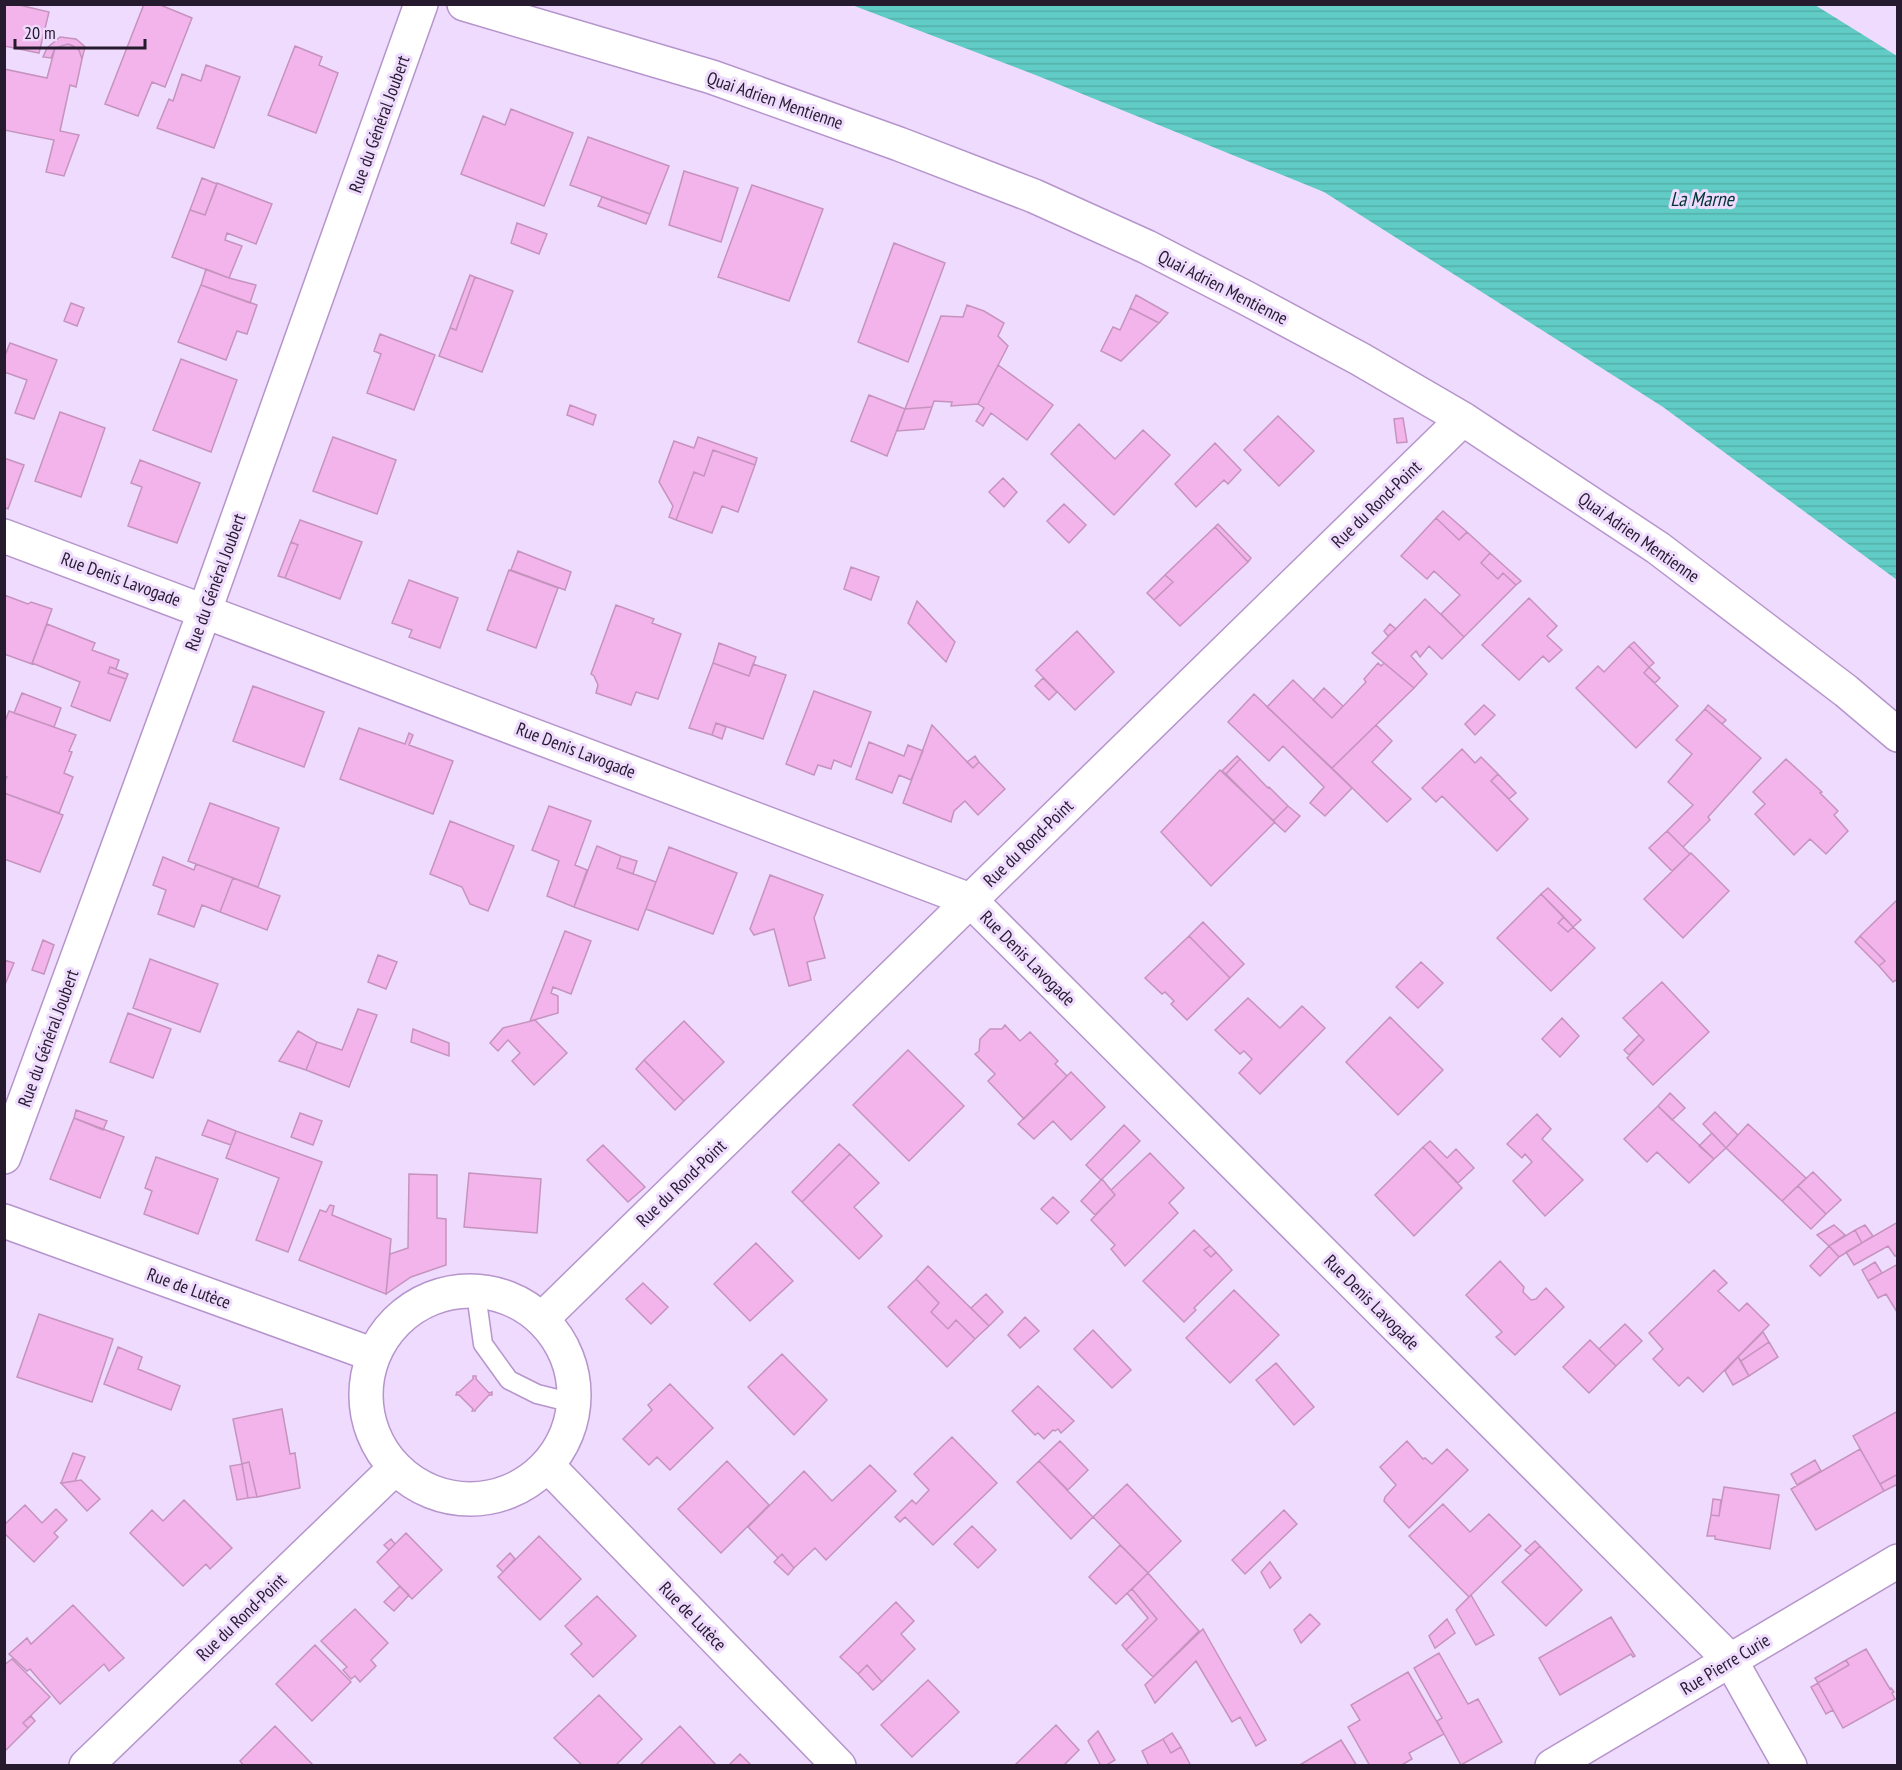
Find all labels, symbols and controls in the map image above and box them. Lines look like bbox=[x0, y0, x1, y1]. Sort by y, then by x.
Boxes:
scale bar bbox=[15, 12, 146, 50]
text: 20 m bbox=[24, 21, 56, 44]
street label: Rue du Général Joubert bbox=[344, 52, 415, 196]
street label: Quai Adrien Mentienne bbox=[704, 66, 846, 134]
water label: La Marne bbox=[1670, 186, 1735, 212]
street label: Quai Adrien Mentienne bbox=[1154, 244, 1292, 330]
street label: Rue du Rond-Point bbox=[1326, 455, 1426, 553]
street label: Quai Adrien Mentienne bbox=[1574, 487, 1704, 587]
street label: Rue du Général Joubert bbox=[180, 510, 251, 654]
street label: Rue Denis Lavogade bbox=[58, 547, 184, 611]
street label: Rue Denis Lavogade bbox=[513, 717, 639, 783]
street label: Rue du Rond-Point bbox=[978, 794, 1078, 892]
street label: Rue Denis Lavogade bbox=[975, 905, 1081, 1011]
street label: Rue du Général Joubert bbox=[13, 966, 84, 1110]
street label: Rue du Rond-Point bbox=[631, 1134, 731, 1232]
street label: Rue Denis Lavogade bbox=[1319, 1249, 1425, 1355]
street label: Rue de Lutèce bbox=[144, 1262, 234, 1314]
street label: Rue du Rond-Point bbox=[191, 1568, 291, 1666]
street label: Rue de Lutèce bbox=[654, 1577, 732, 1655]
street label: Rue Pierre Curie bbox=[1676, 1628, 1774, 1700]

